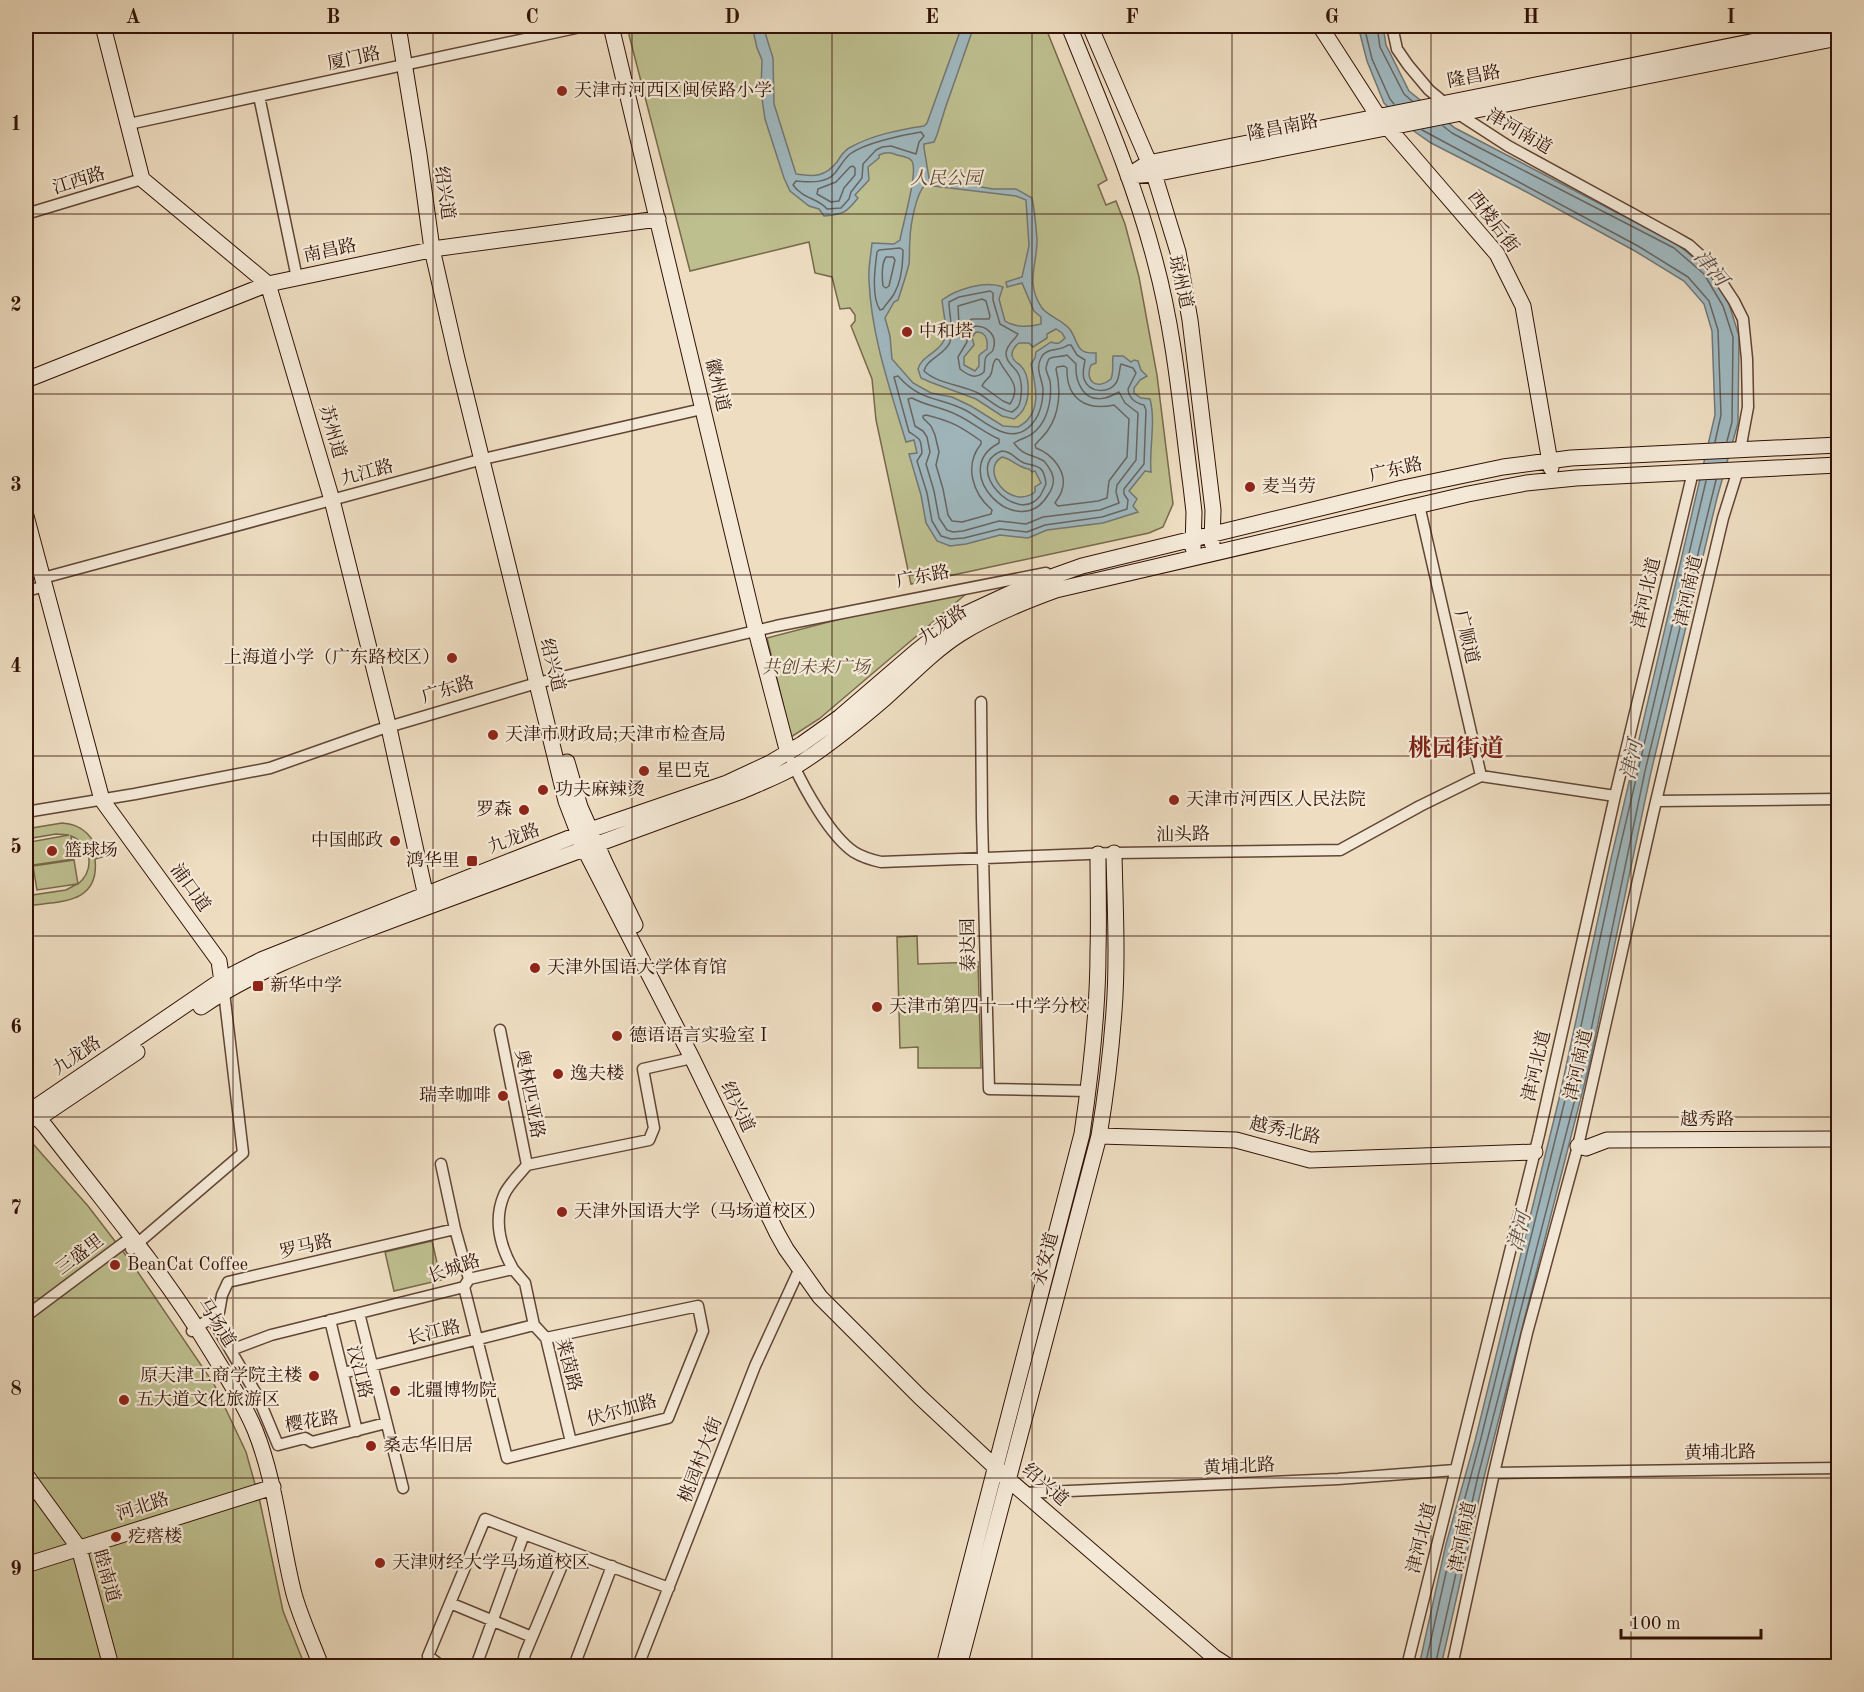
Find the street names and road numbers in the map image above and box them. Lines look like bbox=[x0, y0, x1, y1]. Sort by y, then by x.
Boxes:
street label: 厦门路 bbox=[325, 43, 382, 73]
street label: 隆昌路 bbox=[1445, 61, 1502, 91]
street label: 津河南道 bbox=[1483, 104, 1556, 158]
street label: 隆昌南路 bbox=[1246, 110, 1320, 144]
street label: 江西路 bbox=[50, 163, 107, 198]
street label: 绍兴道 bbox=[431, 165, 458, 221]
street label: 西楼后街 bbox=[1464, 187, 1523, 256]
street label: 南昌路 bbox=[301, 235, 358, 265]
street label: 琼州道 bbox=[1165, 253, 1197, 310]
street label: 徽州道 bbox=[702, 356, 734, 413]
street label: 苏州道 bbox=[316, 403, 350, 460]
street label: 广东路 bbox=[1367, 453, 1424, 485]
street label: 九江路 bbox=[338, 455, 395, 489]
street label: 津河南道 bbox=[1670, 553, 1706, 628]
street label: 津河北道 bbox=[1629, 556, 1664, 630]
street label: 广东路 bbox=[894, 561, 951, 591]
street label: 九龙路 bbox=[915, 601, 970, 648]
street label: 广顺道 bbox=[1451, 608, 1483, 665]
street label: 绍兴道 bbox=[537, 636, 568, 693]
street label: 广东路 bbox=[419, 672, 476, 707]
street label: 九龙路 bbox=[485, 819, 542, 857]
street label: 汕头路 bbox=[1156, 824, 1210, 844]
street label: 浦口道 bbox=[167, 860, 214, 915]
street label: 泰达园 bbox=[958, 918, 978, 972]
street label: 津河南道 bbox=[1560, 1027, 1596, 1102]
street label: 津河北道 bbox=[1519, 1029, 1554, 1103]
street label: 九龙路 bbox=[48, 1032, 104, 1079]
street label: 奥林匹亚路 bbox=[512, 1048, 548, 1140]
street label: 绍兴道 bbox=[717, 1078, 758, 1135]
street label: 越秀路 bbox=[1680, 1109, 1734, 1129]
street label: 越秀北路 bbox=[1248, 1113, 1323, 1147]
street label: 三盛里 bbox=[52, 1230, 107, 1278]
street label: 罗马路 bbox=[277, 1230, 334, 1262]
street label: 永安道 bbox=[1028, 1230, 1062, 1287]
street label: 长城路 bbox=[425, 1250, 482, 1286]
street label: 马场道 bbox=[194, 1295, 239, 1351]
street label: 长江路 bbox=[405, 1316, 462, 1348]
street label: 莱茵路 bbox=[552, 1336, 586, 1393]
street label: 汉江路 bbox=[344, 1343, 376, 1400]
street label: 伏尔加路 bbox=[584, 1391, 659, 1430]
street label: 樱花路 bbox=[284, 1407, 340, 1435]
street label: 桃园村大街 bbox=[675, 1414, 726, 1505]
street label: 黄埔北路 bbox=[1684, 1441, 1756, 1463]
street label: 黄埔北路 bbox=[1202, 1454, 1275, 1478]
street label: 绍兴道 bbox=[1019, 1460, 1072, 1510]
street label: 河北路 bbox=[114, 1488, 171, 1524]
street label: 津河南道 bbox=[1445, 1499, 1479, 1574]
street label: 津河北道 bbox=[1404, 1501, 1439, 1575]
street label: 睦南道 bbox=[90, 1547, 124, 1604]

